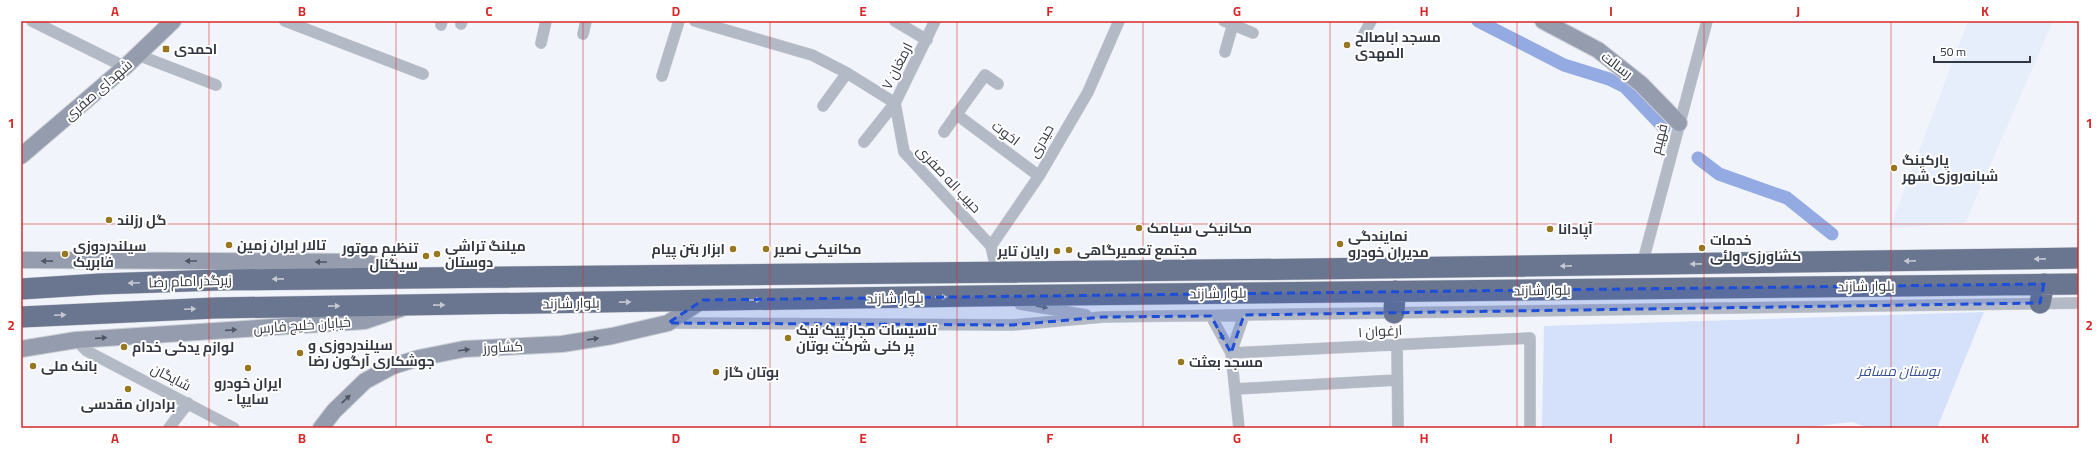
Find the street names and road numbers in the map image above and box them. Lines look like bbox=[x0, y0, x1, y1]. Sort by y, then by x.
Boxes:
street label: ارمغان ۷ bbox=[874, 38, 920, 94]
street label: رسالت bbox=[1595, 44, 1639, 86]
street label: شهدای صفری bbox=[57, 52, 139, 128]
street label: اخوت bbox=[986, 113, 1026, 153]
street label: حیدری bbox=[1021, 119, 1061, 163]
street label: فهیم bbox=[1643, 121, 1675, 157]
street label: حبیب اله صفری bbox=[910, 139, 988, 219]
street label: زیرگذر امام رضا bbox=[148, 267, 232, 295]
street label: بلوار شازند bbox=[1837, 273, 1895, 299]
street label: بلوار شازند bbox=[1513, 277, 1571, 303]
street label: بلوار شازند bbox=[1189, 280, 1247, 306]
street label: بلوار شازند bbox=[866, 285, 924, 311]
street label: بلوار شازند bbox=[542, 290, 600, 316]
street label: خیابان خلیج فارس bbox=[252, 309, 352, 341]
street label: ارغوان ۱ bbox=[1357, 317, 1403, 345]
street label: کشاورز bbox=[481, 333, 524, 361]
street label: شایگان bbox=[146, 356, 196, 398]

